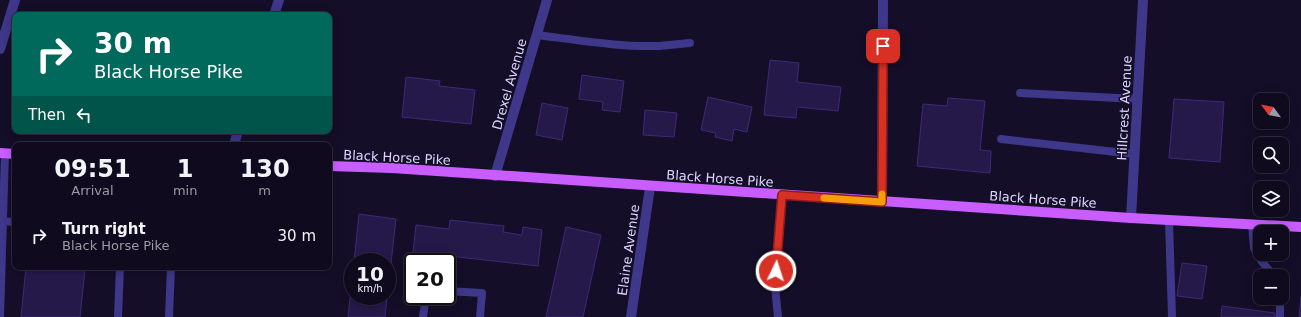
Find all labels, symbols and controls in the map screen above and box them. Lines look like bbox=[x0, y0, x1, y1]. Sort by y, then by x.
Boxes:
text: 30 m bbox=[94, 27, 172, 60]
icon: right bbox=[28, 28, 80, 80]
pin bbox=[866, 29, 900, 63]
icon: arrive bbox=[872, 35, 894, 57]
street label: Drexel Avenue bbox=[489, 37, 530, 131]
street label: Hillcrest Avenue bbox=[1114, 55, 1135, 161]
text: Black Horse Pike bbox=[94, 61, 243, 82]
north arrow bbox=[1253, 93, 1289, 129]
map controls bbox=[1253, 93, 1289, 305]
icon: left bbox=[73, 104, 95, 126]
text: Then bbox=[28, 106, 65, 124]
button: search bbox=[1253, 137, 1289, 173]
street label: Black Horse Pike bbox=[343, 147, 451, 168]
text: 09:51 bbox=[54, 155, 131, 183]
text: 1 bbox=[177, 155, 193, 183]
text: 130 bbox=[240, 155, 290, 183]
street label: Black Horse Pike bbox=[666, 167, 774, 190]
button: layers bbox=[1253, 181, 1289, 217]
text: Arrival bbox=[71, 183, 114, 198]
text: min bbox=[173, 183, 197, 198]
text: m bbox=[258, 183, 271, 198]
street label: Black Horse Pike bbox=[989, 188, 1097, 211]
street label: Elaine Avenue bbox=[615, 203, 642, 297]
text: Turn right bbox=[62, 220, 146, 238]
icon: right bbox=[28, 225, 50, 247]
button: + bbox=[1253, 225, 1289, 261]
text: 30 m bbox=[278, 227, 316, 245]
text: Black Horse Pike bbox=[62, 238, 170, 253]
position arrow bbox=[755, 250, 797, 292]
speed limit sign: 20 bbox=[404, 253, 456, 305]
text: 10 bbox=[356, 262, 384, 286]
button: − bbox=[1253, 269, 1289, 305]
text: km/h bbox=[357, 283, 383, 294]

